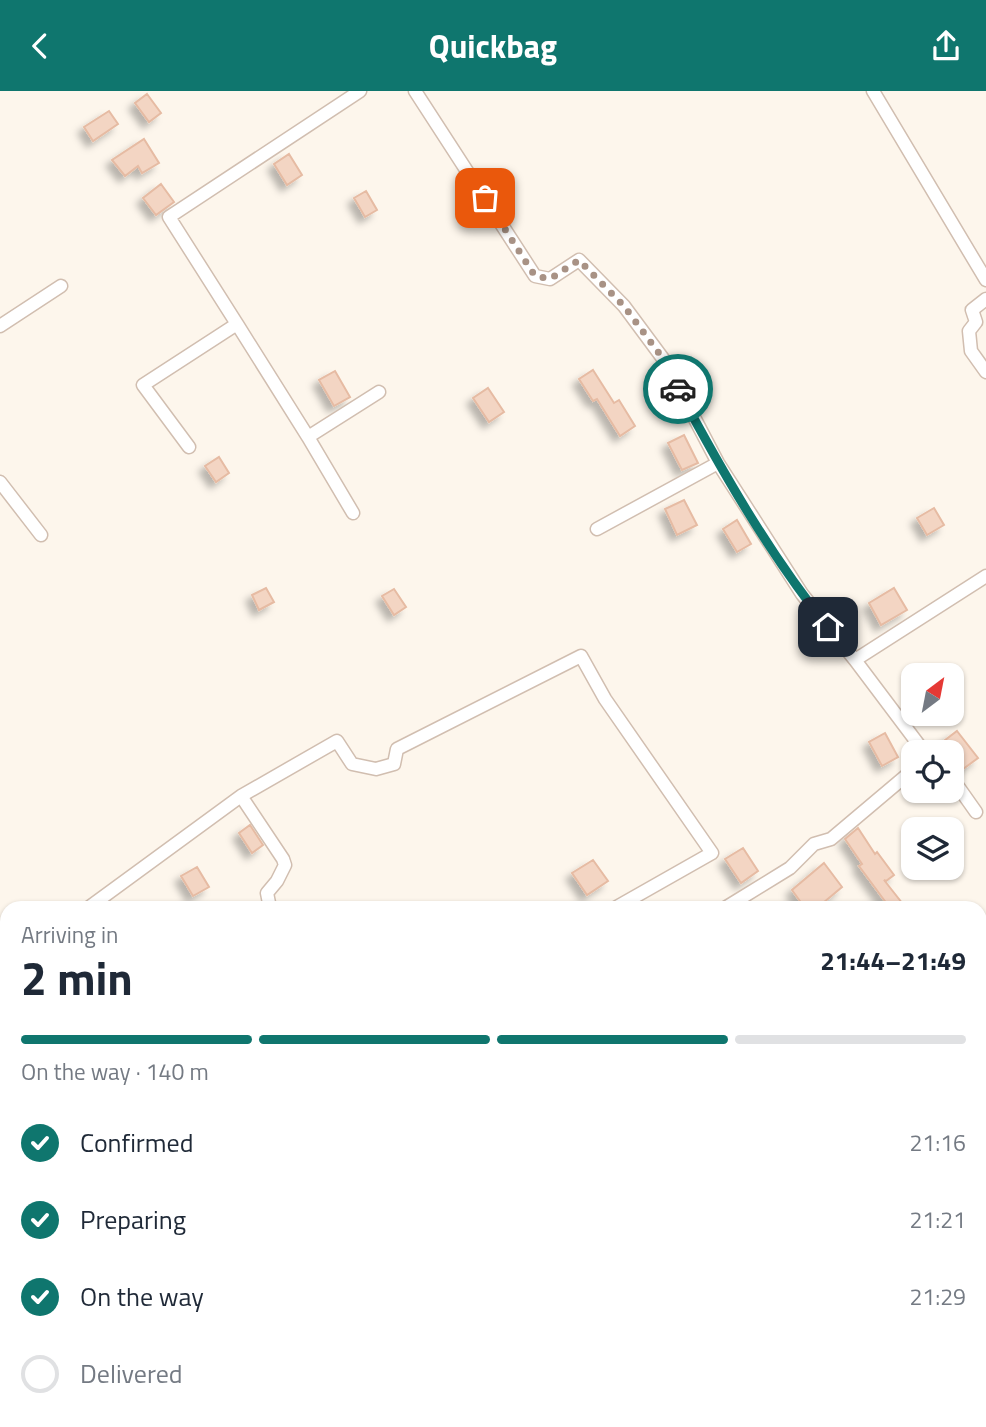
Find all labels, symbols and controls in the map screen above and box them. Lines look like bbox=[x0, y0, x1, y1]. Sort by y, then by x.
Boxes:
text: Quickbag bbox=[429, 22, 557, 70]
icon: back bbox=[21, 27, 59, 65]
icon: share bbox=[927, 27, 965, 65]
pin bbox=[455, 168, 515, 228]
icon: bag bbox=[466, 179, 504, 217]
courier bbox=[643, 354, 713, 424]
icon: car bbox=[659, 370, 697, 408]
pin bbox=[798, 597, 858, 657]
icon: home bbox=[809, 608, 847, 646]
north arrow bbox=[901, 663, 964, 726]
map controls bbox=[901, 663, 964, 880]
button: locate bbox=[901, 740, 964, 803]
button: layers bbox=[901, 817, 964, 880]
text: Arriving in bbox=[21, 917, 118, 952]
text: 21:44–21:49 bbox=[820, 941, 966, 980]
text: 2 min bbox=[21, 943, 133, 1013]
text: On the way · 140 m bbox=[21, 1054, 209, 1089]
text: Confirmed bbox=[80, 1123, 194, 1162]
icon: check bbox=[21, 1124, 59, 1162]
text: 21:16 bbox=[909, 1125, 966, 1160]
text: Preparing bbox=[80, 1200, 186, 1239]
icon: check bbox=[21, 1201, 59, 1239]
text: 21:21 bbox=[909, 1202, 966, 1237]
text: On the way bbox=[80, 1277, 204, 1316]
icon: check bbox=[21, 1278, 59, 1316]
text: 21:29 bbox=[909, 1279, 966, 1314]
text: Delivered bbox=[80, 1354, 183, 1393]

